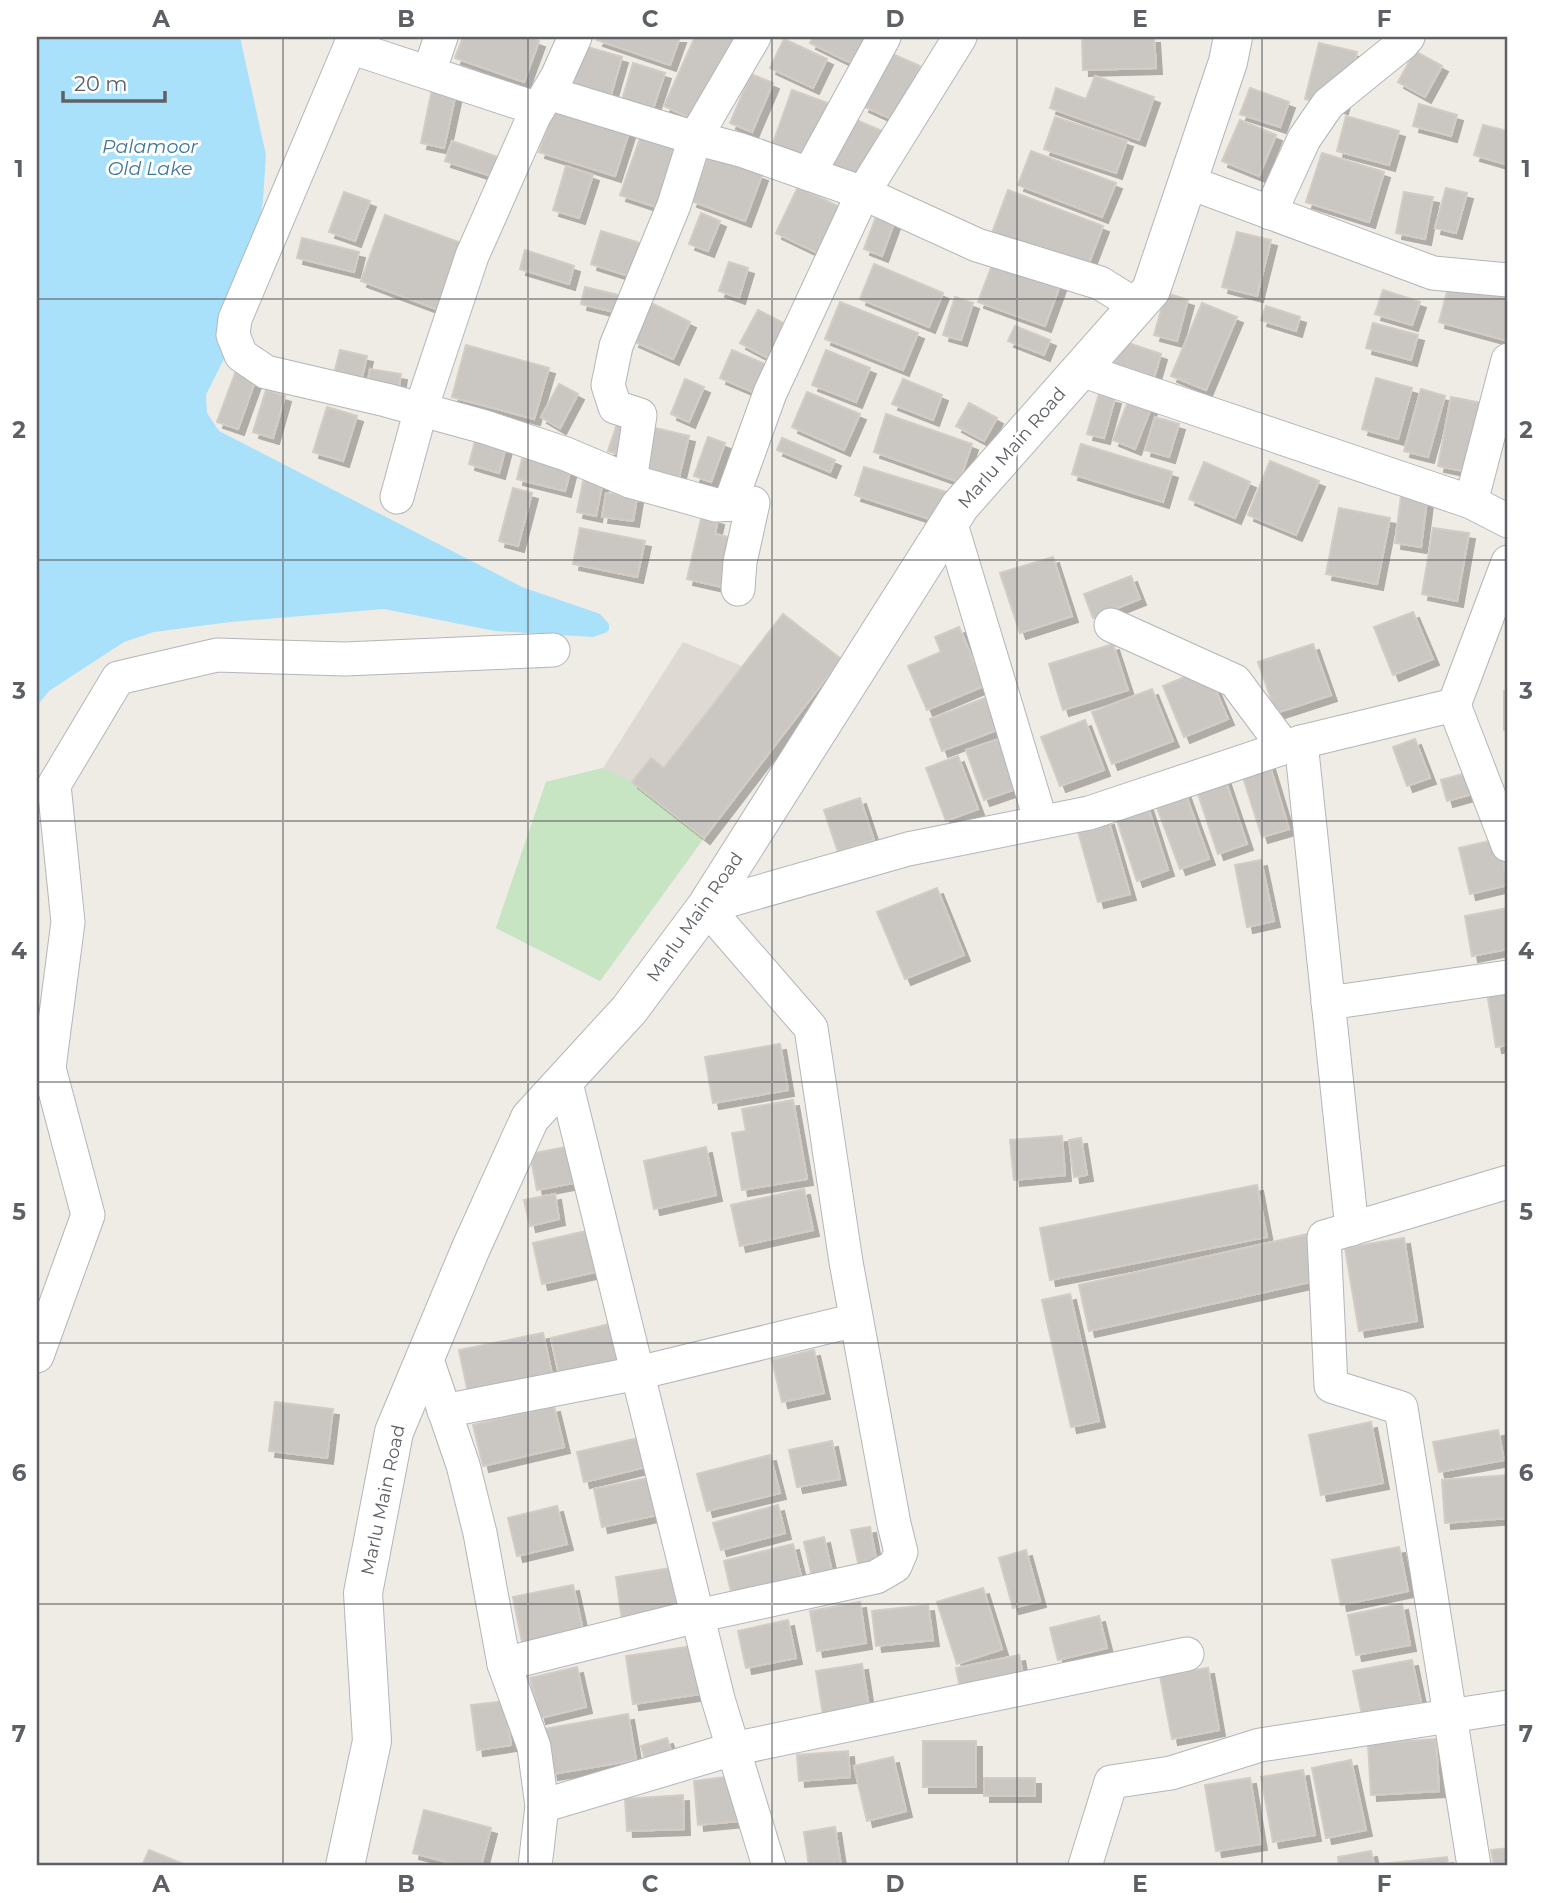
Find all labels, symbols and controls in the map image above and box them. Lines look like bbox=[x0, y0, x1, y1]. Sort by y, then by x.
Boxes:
text: A bbox=[151, 5, 170, 33]
text: B bbox=[397, 5, 415, 33]
text: C bbox=[642, 5, 659, 33]
text: D bbox=[886, 5, 905, 33]
text: E bbox=[1132, 5, 1148, 33]
text: F bbox=[1377, 5, 1392, 33]
scale bar bbox=[63, 60, 164, 104]
text: 20 m bbox=[74, 71, 128, 96]
water label: Palamoor Old Lake bbox=[102, 135, 198, 180]
text: 1 bbox=[14, 155, 24, 183]
text: 1 bbox=[1521, 155, 1531, 183]
street label: Marlu Main Road bbox=[953, 383, 1071, 513]
text: 2 bbox=[12, 416, 26, 444]
text: 2 bbox=[1519, 416, 1533, 444]
text: 3 bbox=[11, 677, 26, 705]
text: 3 bbox=[1518, 677, 1533, 705]
street label: Marlu Main Road bbox=[642, 848, 748, 986]
text: 4 bbox=[11, 937, 27, 965]
text: 4 bbox=[1518, 937, 1534, 965]
text: 5 bbox=[12, 1198, 26, 1226]
text: 5 bbox=[1519, 1198, 1533, 1226]
street label: Marlu Main Road bbox=[356, 1423, 410, 1577]
text: 6 bbox=[12, 1459, 27, 1487]
text: 6 bbox=[1519, 1459, 1534, 1487]
text: 7 bbox=[12, 1720, 26, 1748]
text: 7 bbox=[1519, 1720, 1533, 1748]
text: A bbox=[151, 1870, 170, 1898]
text: B bbox=[397, 1870, 415, 1898]
text: C bbox=[642, 1870, 659, 1898]
text: D bbox=[886, 1870, 905, 1898]
text: E bbox=[1132, 1870, 1148, 1898]
text: F bbox=[1377, 1870, 1392, 1898]

